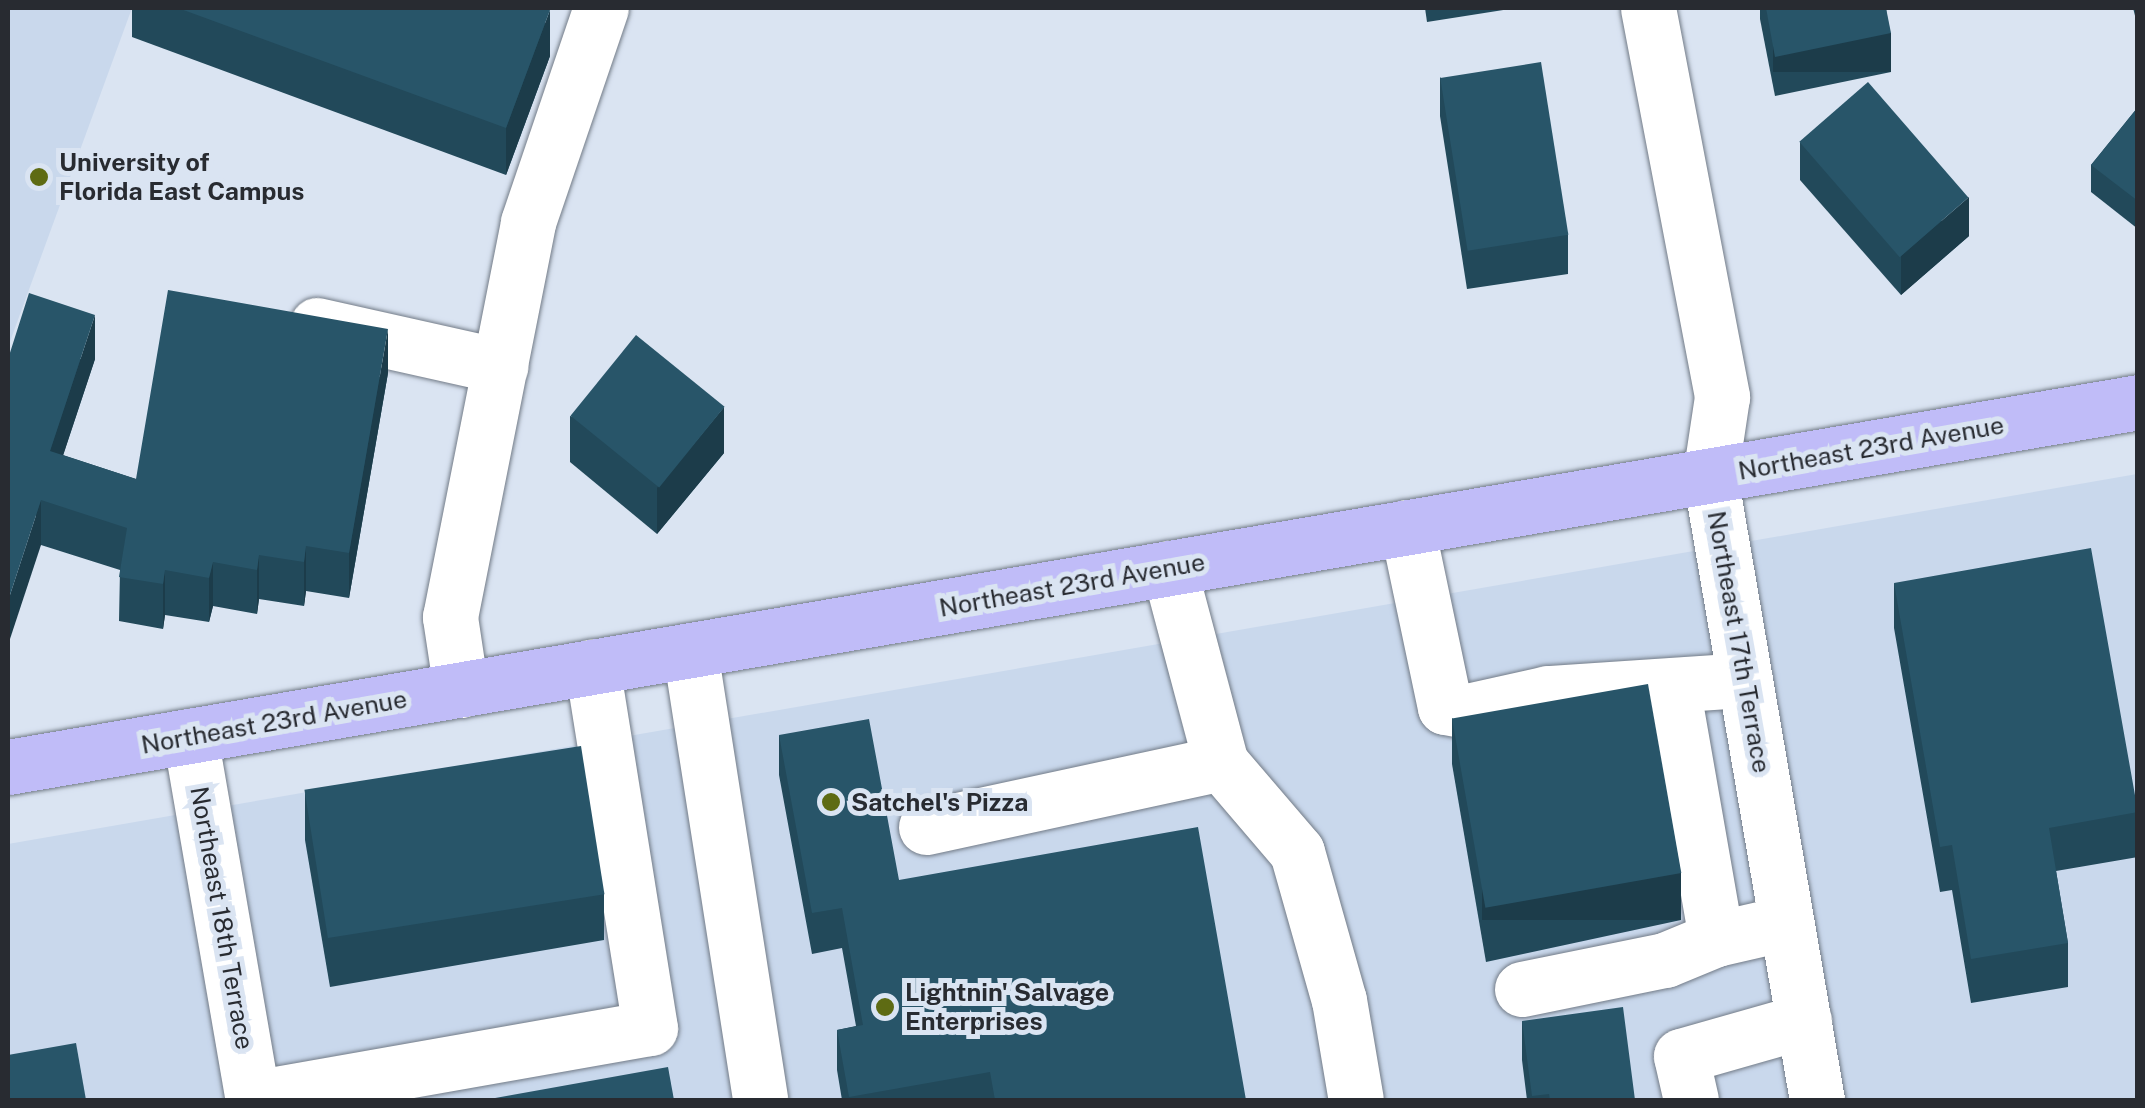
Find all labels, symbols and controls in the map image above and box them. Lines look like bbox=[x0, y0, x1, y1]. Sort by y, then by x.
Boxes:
place label: University of Florida East Campus bbox=[59, 148, 304, 207]
marker: University of Florida East Campus bbox=[28, 166, 50, 188]
street label: Northeast 23rd Avenue bbox=[1736, 410, 2006, 486]
street label: Northeast 17th Terrace bbox=[1701, 509, 1777, 775]
street label: Northeast 23rd Avenue bbox=[937, 547, 1207, 623]
street label: Northeast 23rd Avenue bbox=[139, 684, 409, 760]
street label: Northeast 18th Terrace bbox=[184, 784, 260, 1052]
place label: Satchel's Pizza bbox=[851, 787, 1028, 817]
marker: Satchel's Pizza bbox=[820, 791, 842, 813]
place label: Lightnin' Salvage Enterprises bbox=[905, 978, 1109, 1037]
marker: Lightnin' Salvage Enterprises bbox=[874, 996, 896, 1018]

